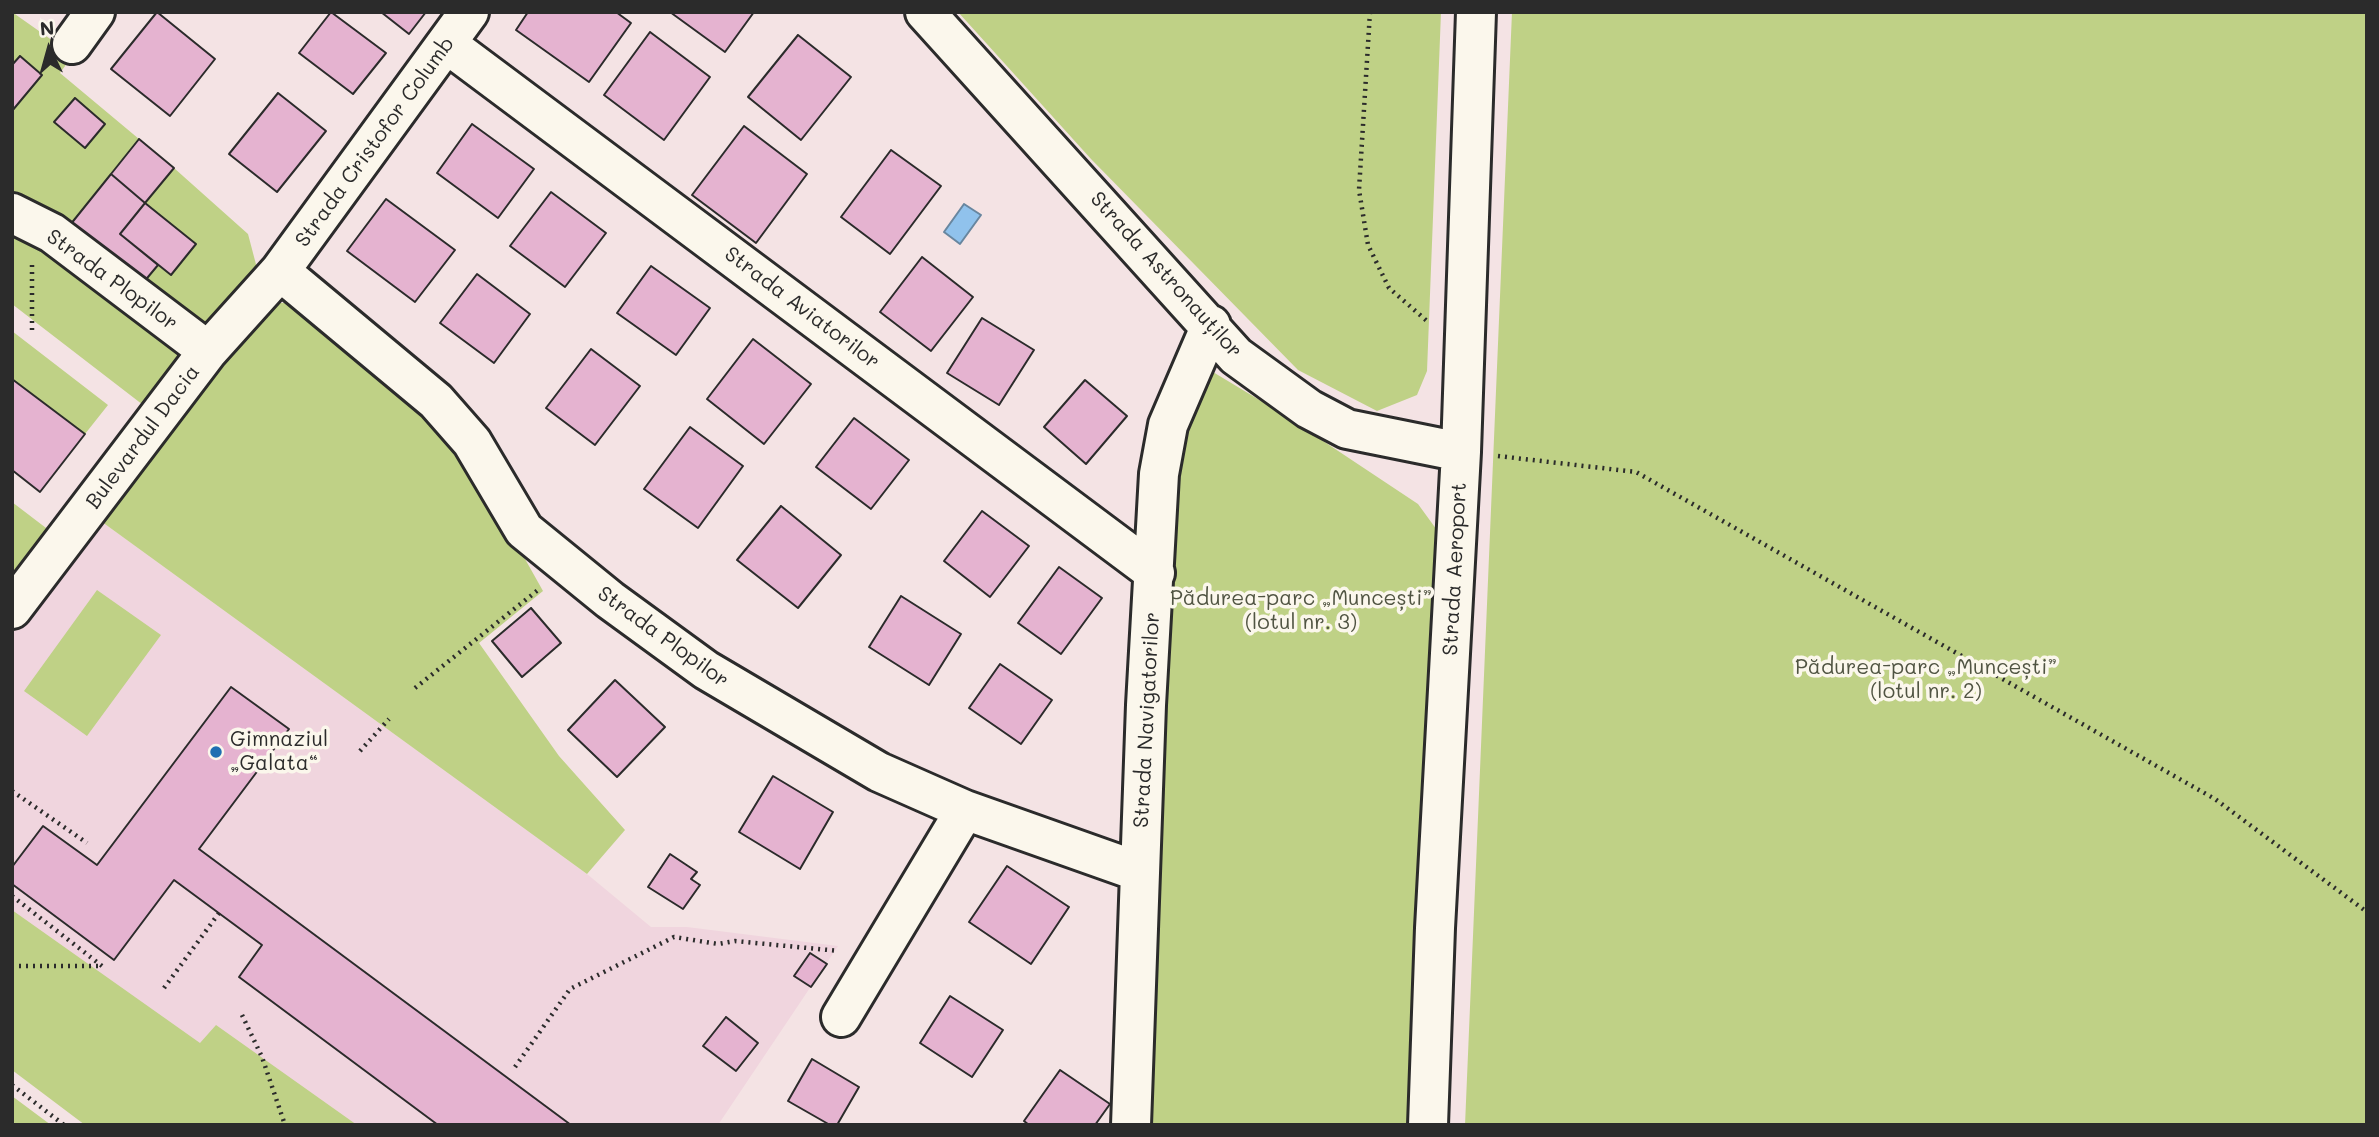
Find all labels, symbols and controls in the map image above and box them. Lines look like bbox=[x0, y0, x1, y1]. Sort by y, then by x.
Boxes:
north arrow bbox=[14, 14, 84, 84]
text: N bbox=[39, 15, 55, 41]
street label: Strada Cristofor Columb bbox=[290, 32, 460, 252]
street label: Strada Astronauților bbox=[1085, 187, 1247, 363]
street label: Strada Plopilor bbox=[41, 224, 183, 336]
street label: Strada Aviatorilor bbox=[719, 241, 885, 375]
street label: Bulevardul Dacia bbox=[81, 360, 205, 514]
street label: Strada Aeroport bbox=[1438, 482, 1472, 656]
street label: Strada Plopilor bbox=[592, 581, 734, 693]
park label: Pădurea-parc „Muncești” (lotul nr. 3) bbox=[1170, 586, 1432, 636]
street label: Strada Navigatorilor bbox=[1129, 611, 1165, 829]
park label: Pădurea-parc „Muncești” (lotul nr. 2) bbox=[1795, 655, 2057, 705]
place label: Gimnaziul „Galata“ bbox=[230, 727, 328, 777]
marker: Gimnaziul „Galata“ bbox=[208, 744, 224, 760]

